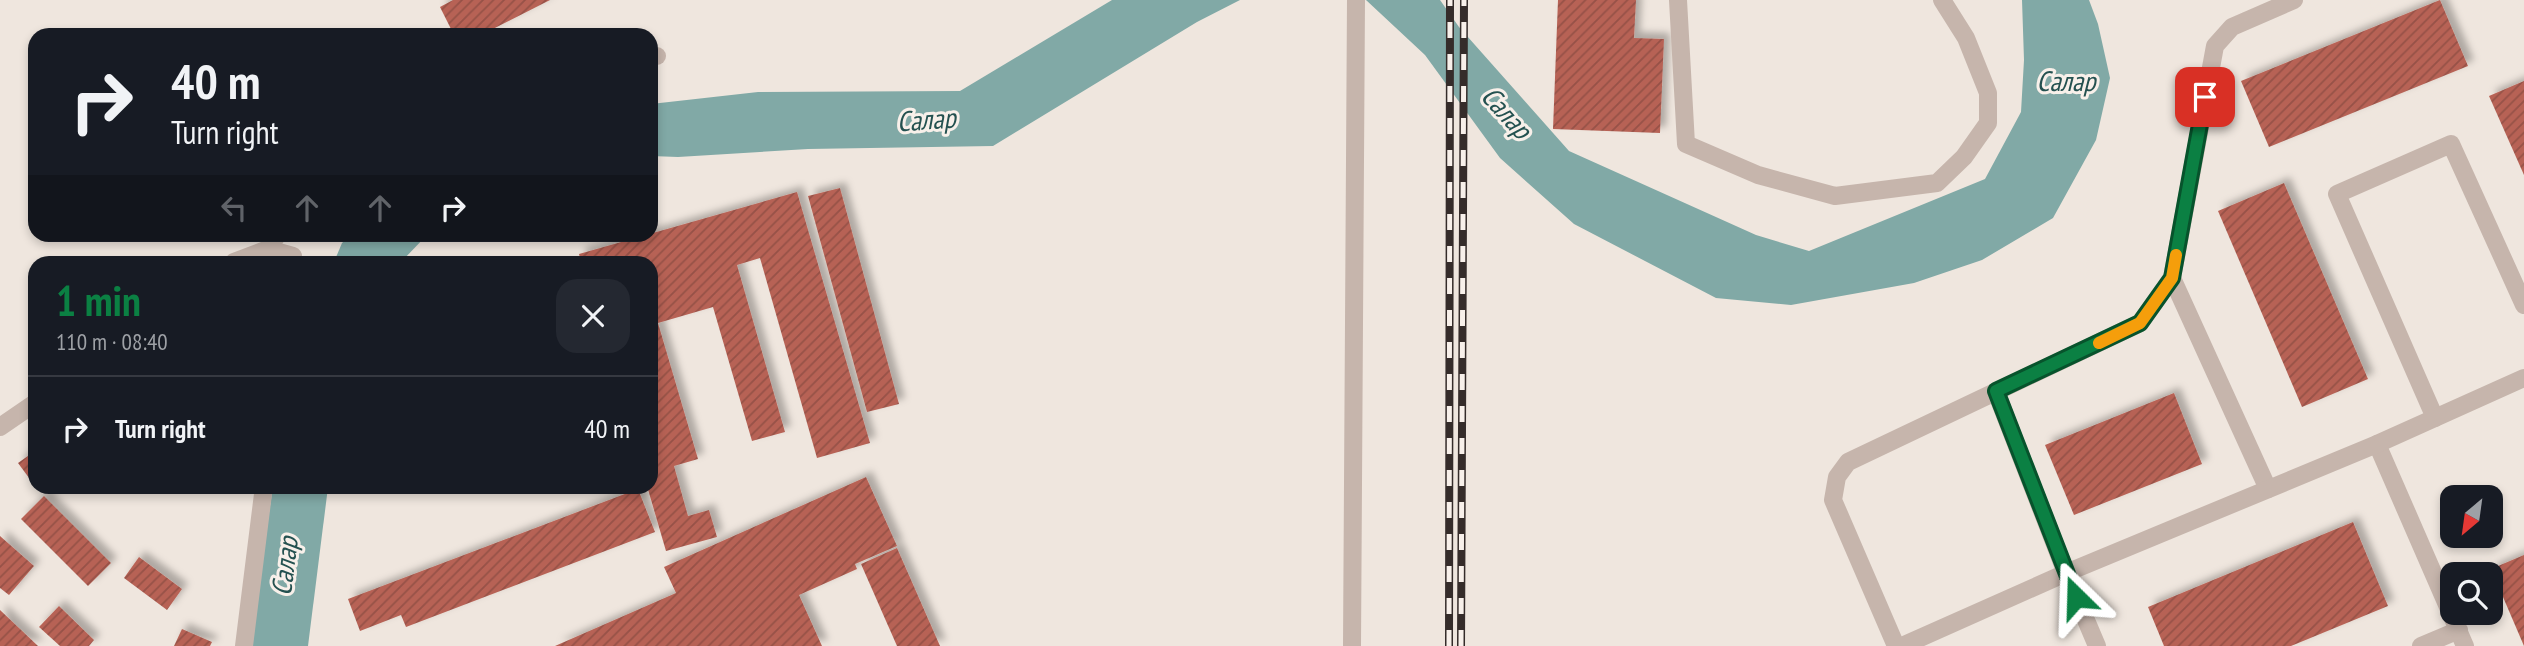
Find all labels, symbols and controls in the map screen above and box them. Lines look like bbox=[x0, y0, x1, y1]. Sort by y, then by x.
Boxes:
text: 40 m bbox=[171, 49, 260, 113]
icon: right bbox=[56, 56, 147, 147]
water label: Салар bbox=[2037, 62, 2097, 99]
pin bbox=[2175, 67, 2235, 127]
water label: Салар bbox=[1474, 78, 1542, 148]
icon: arrive bbox=[2186, 78, 2224, 116]
water label: Салар bbox=[895, 98, 958, 140]
text: Turn right bbox=[171, 111, 279, 153]
icon: left bbox=[215, 189, 253, 227]
icon: ahead bbox=[288, 189, 326, 227]
icon: ahead bbox=[361, 189, 399, 227]
icon: right bbox=[434, 189, 472, 227]
text: 1 min bbox=[56, 273, 141, 328]
button: close bbox=[556, 279, 630, 353]
text: 110 m · 08:40 bbox=[56, 327, 168, 356]
icon: right bbox=[56, 410, 94, 448]
text: Turn right bbox=[115, 412, 206, 445]
text: 40 m bbox=[584, 412, 630, 445]
north arrow bbox=[2440, 485, 2502, 548]
map controls bbox=[2440, 485, 2503, 625]
water label: Салар bbox=[262, 533, 306, 597]
position arrow bbox=[2039, 560, 2113, 634]
button: search bbox=[2440, 562, 2503, 625]

